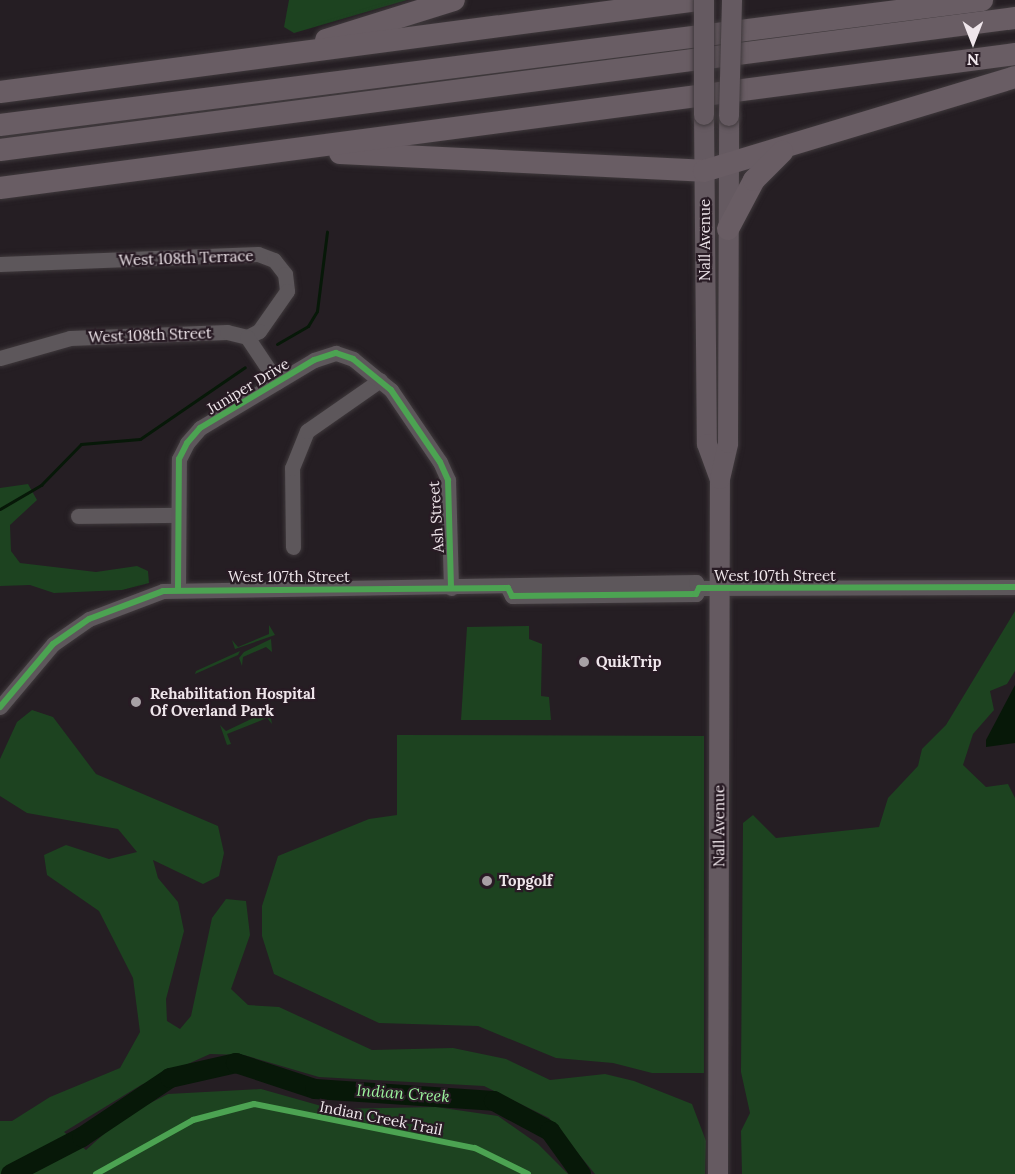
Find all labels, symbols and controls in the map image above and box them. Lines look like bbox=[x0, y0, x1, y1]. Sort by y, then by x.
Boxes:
north arrow bbox=[943, 12, 1003, 72]
text: N bbox=[967, 50, 979, 70]
street label: Nall Avenue bbox=[696, 199, 714, 281]
street label: West 108th Terrace bbox=[118, 247, 254, 269]
street label: West 108th Street bbox=[88, 324, 212, 346]
street label: Juniper Drive bbox=[204, 354, 292, 418]
street label: Ash Street bbox=[425, 481, 447, 553]
street label: West 107th Street bbox=[714, 567, 836, 585]
street label: West 107th Street bbox=[228, 568, 350, 586]
place label: QuikTrip bbox=[596, 653, 661, 671]
marker: QuikTrip bbox=[577, 655, 591, 669]
place label: Rehabilitation Hospital Of Overland Park bbox=[150, 684, 316, 719]
marker: Rehabilitation Hospital Of Overland Park bbox=[127, 693, 145, 711]
street label: Nall Avenue bbox=[710, 785, 728, 867]
place label: Topgolf bbox=[499, 872, 552, 890]
marker: Topgolf bbox=[480, 874, 494, 888]
water label: Indian Creek bbox=[356, 1080, 450, 1106]
street label: Indian Creek Trail bbox=[318, 1097, 444, 1139]

